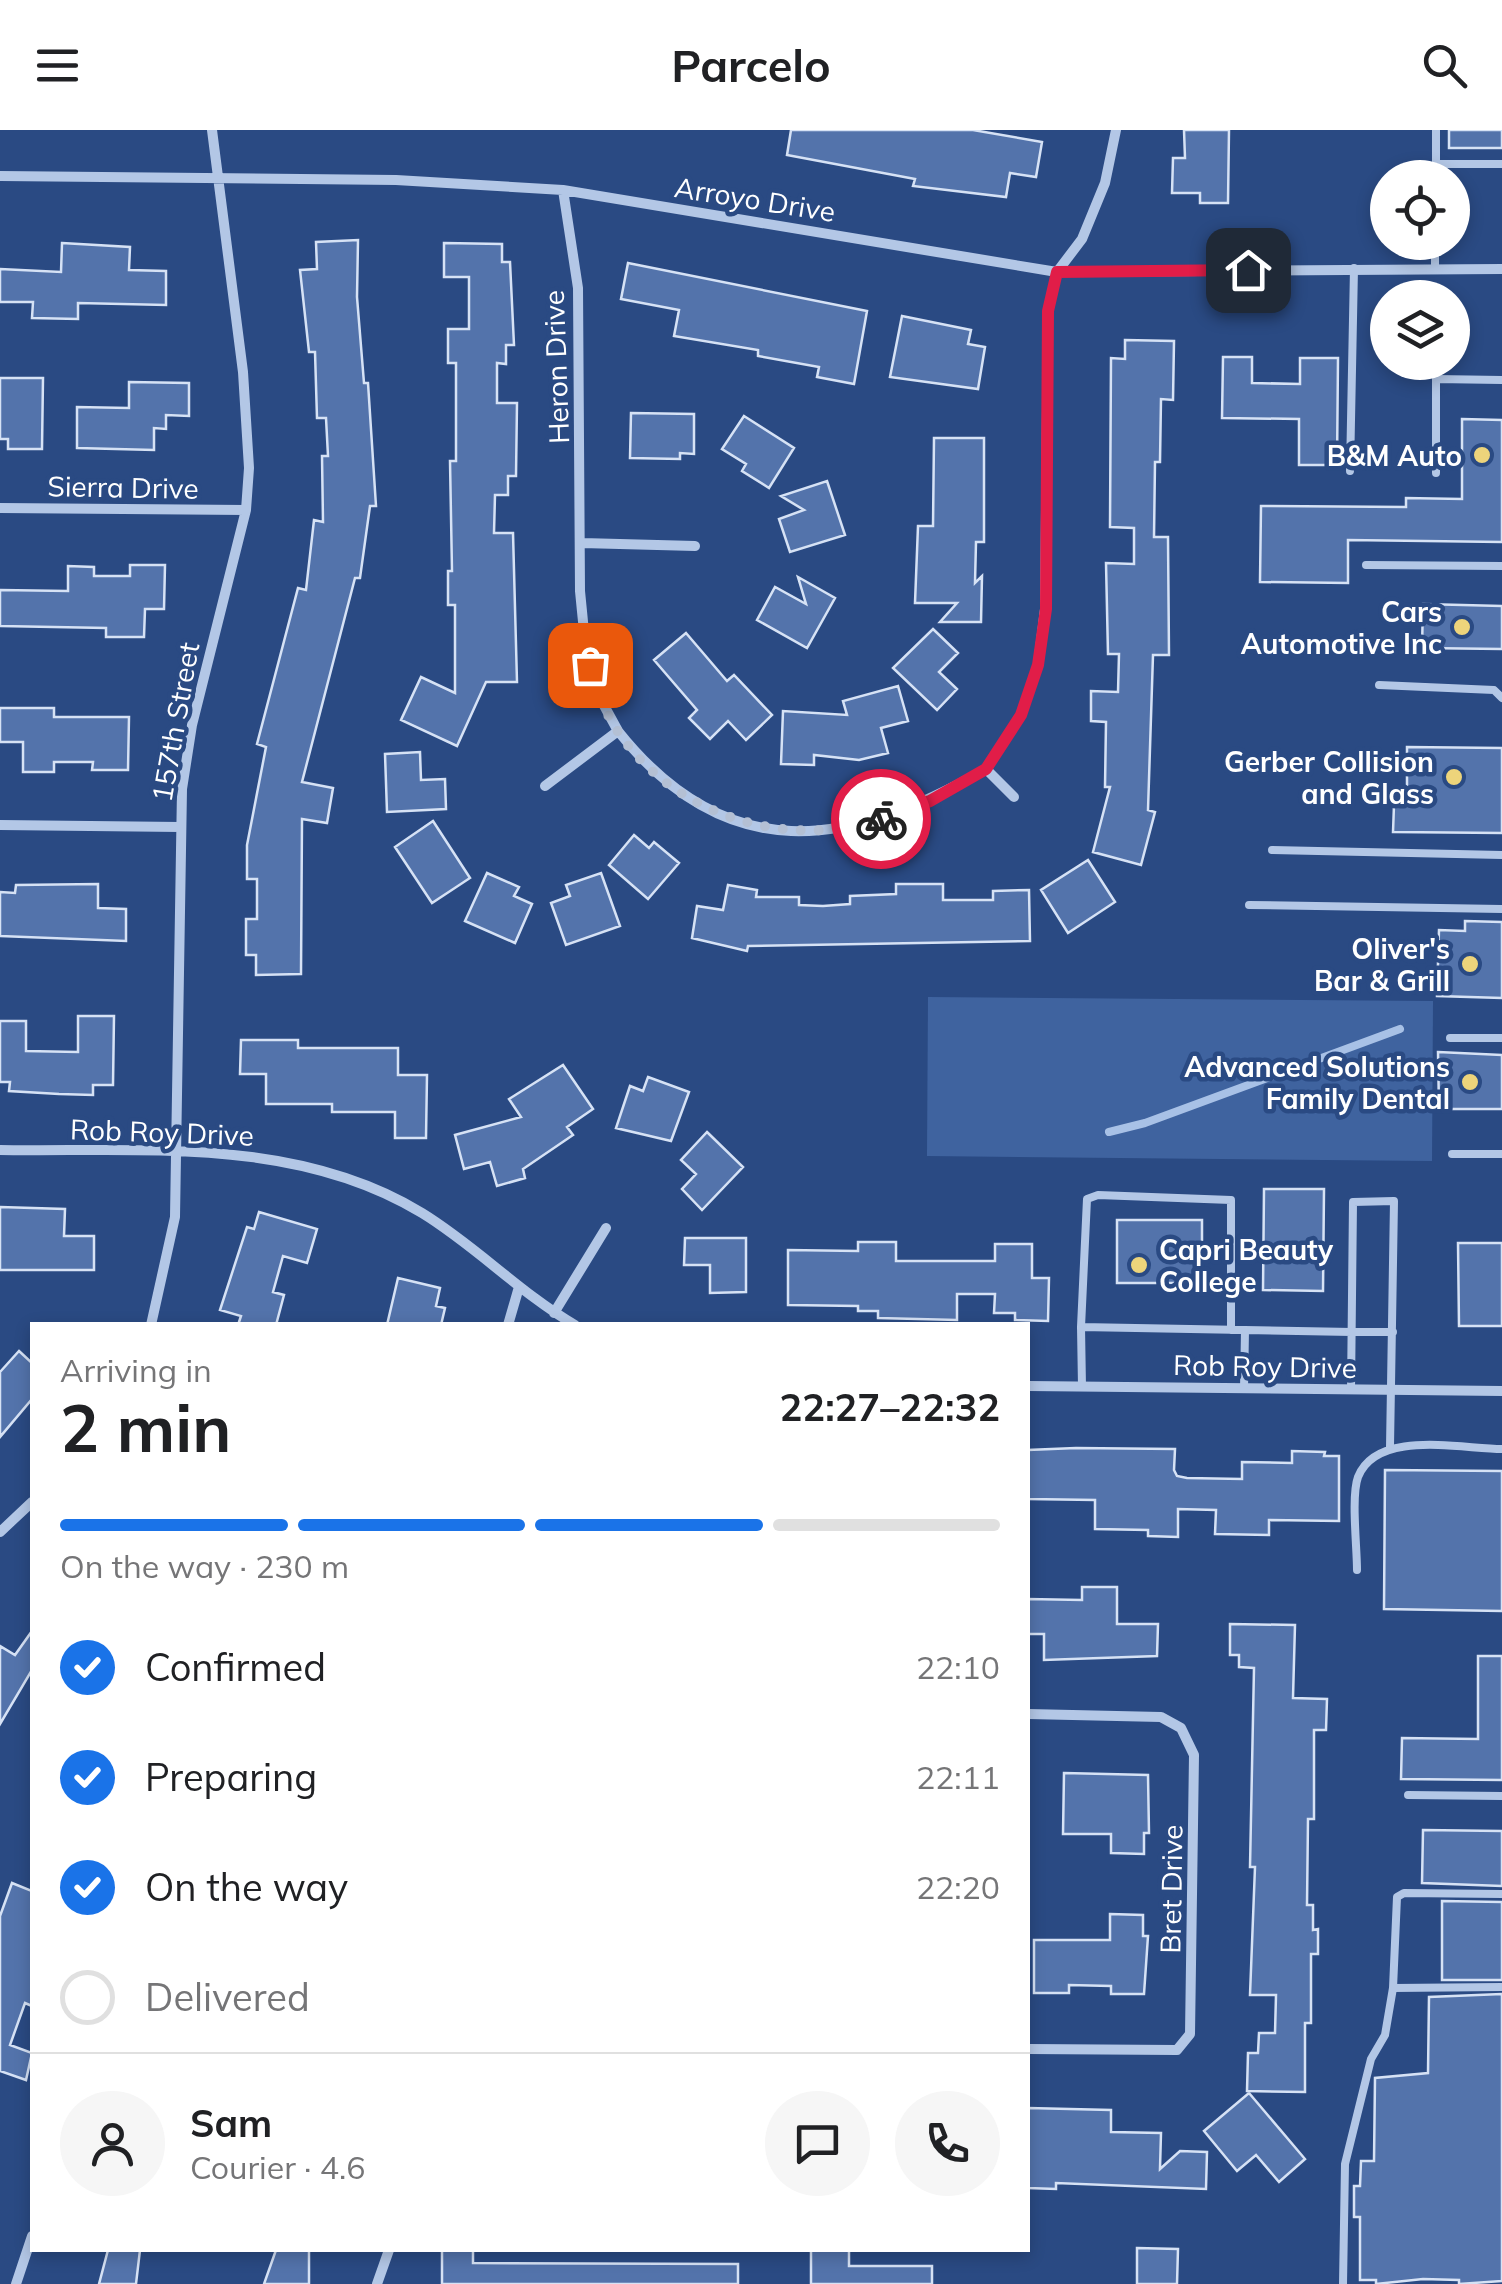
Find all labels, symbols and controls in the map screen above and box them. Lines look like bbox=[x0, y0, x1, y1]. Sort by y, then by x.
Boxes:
text: Parcelo bbox=[671, 37, 831, 93]
icon: menu bbox=[30, 38, 85, 93]
icon: search bbox=[1417, 38, 1472, 93]
map controls bbox=[1370, 160, 1470, 380]
button: locate bbox=[1370, 160, 1470, 260]
street label: Arroyo Drive bbox=[672, 169, 838, 229]
pin bbox=[1206, 228, 1291, 313]
icon: home bbox=[1221, 243, 1276, 298]
button: layers bbox=[1370, 280, 1470, 380]
street label: Heron Drive bbox=[536, 289, 576, 445]
place label: B&M Auto bbox=[1327, 438, 1462, 473]
marker: B&M Auto bbox=[1471, 444, 1493, 466]
street label: Sierra Drive bbox=[47, 468, 199, 506]
place label: Cars Automotive Inc bbox=[1241, 594, 1442, 661]
marker: Cars Automotive Inc bbox=[1451, 616, 1473, 638]
pin bbox=[548, 623, 633, 708]
icon: bag bbox=[563, 638, 618, 693]
street label: 157th Street bbox=[144, 639, 206, 804]
place label: Gerber Collision and Glass bbox=[1224, 744, 1434, 811]
marker: Gerber Collision and Glass bbox=[1443, 766, 1465, 788]
courier bbox=[831, 769, 931, 869]
icon: bike bbox=[854, 792, 909, 847]
place label: Oliver's Bar & Grill bbox=[1314, 931, 1450, 998]
marker: Oliver's Bar & Grill bbox=[1459, 953, 1481, 975]
place label: Advanced Solutions Family Dental bbox=[1184, 1049, 1450, 1116]
marker: Advanced Solutions Family Dental bbox=[1459, 1071, 1481, 1093]
street label: Rob Roy Drive bbox=[70, 1111, 254, 1153]
place label: Capri Beauty College bbox=[1159, 1232, 1334, 1299]
marker: Capri Beauty College bbox=[1128, 1254, 1150, 1276]
street label: Rob Roy Drive bbox=[1173, 1347, 1357, 1385]
text: Arriving in bbox=[60, 1350, 212, 1390]
text: 22:27–22:32 bbox=[780, 1383, 1000, 1431]
text: 2 min bbox=[60, 1387, 231, 1468]
text: On the way · 230 m bbox=[60, 1546, 349, 1586]
icon: check bbox=[60, 1640, 115, 1695]
text: Confirmed bbox=[145, 1643, 326, 1691]
text: 22:10 bbox=[916, 1647, 1000, 1687]
icon: check bbox=[60, 1750, 115, 1805]
text: Preparing bbox=[145, 1753, 317, 1801]
text: 22:11 bbox=[916, 1757, 1000, 1797]
street label: Bret Drive bbox=[1152, 1824, 1190, 1954]
icon: check bbox=[60, 1860, 115, 1915]
text: On the way bbox=[145, 1863, 348, 1911]
text: 22:20 bbox=[916, 1867, 1000, 1907]
text: Delivered bbox=[145, 1973, 310, 2021]
button: person bbox=[60, 2091, 165, 2196]
button: chat bbox=[765, 2091, 870, 2196]
button: phone bbox=[895, 2091, 1000, 2196]
text: Sam bbox=[190, 2099, 272, 2147]
text: Courier · 4.6 bbox=[190, 2147, 366, 2187]

